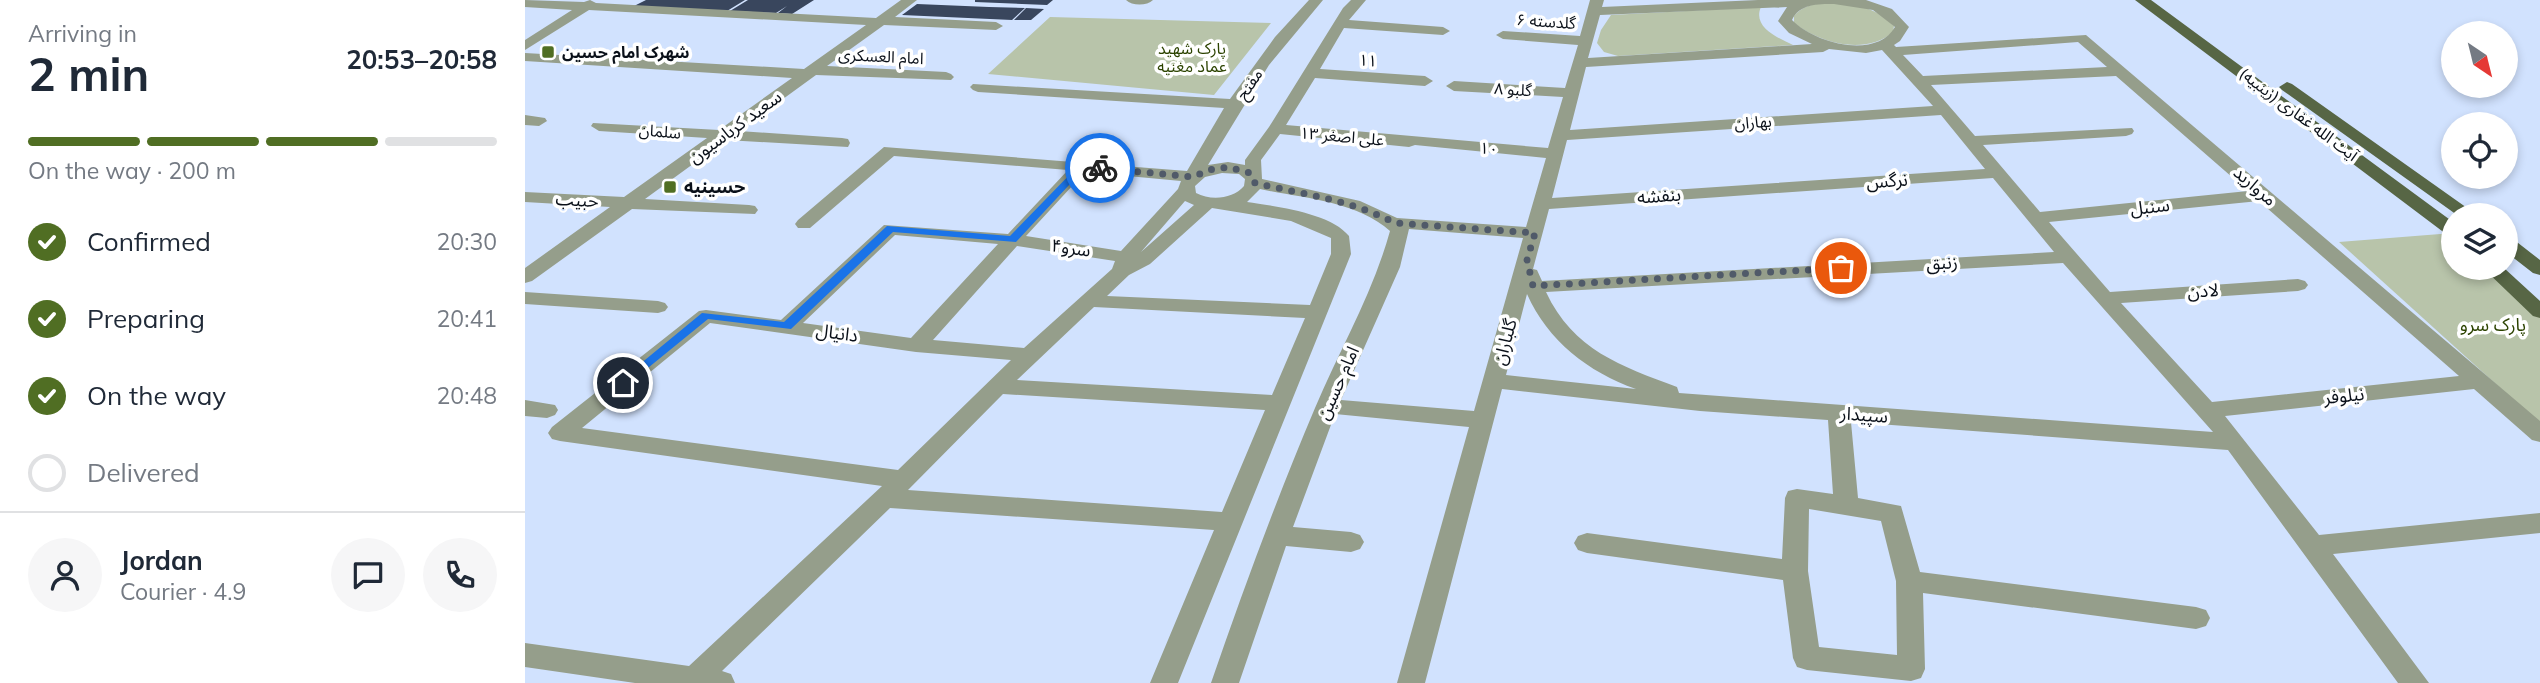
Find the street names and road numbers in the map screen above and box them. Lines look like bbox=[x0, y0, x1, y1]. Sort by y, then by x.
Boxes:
street label: گلدسته ۶ bbox=[1516, 9, 1577, 33]
street label: امام العسکری bbox=[838, 44, 924, 71]
street label: ۱۱ bbox=[1358, 49, 1378, 71]
street label: آیت الله غفاری (زینبیه) bbox=[2236, 63, 2363, 166]
street label: مفتح bbox=[1232, 65, 1269, 105]
street label: گلبو ۸ bbox=[1493, 78, 1533, 100]
street label: سعید کرباسیون bbox=[683, 85, 786, 168]
street label: بهاران bbox=[1734, 111, 1772, 133]
street label: سلمان bbox=[638, 119, 682, 143]
street label: علی اصغر ۱۳ bbox=[1299, 122, 1385, 150]
street label: ۱۰ bbox=[1479, 137, 1499, 159]
street label: مروارید bbox=[2229, 161, 2282, 211]
street label: نرگس bbox=[1865, 168, 1908, 193]
street label: بنفشه bbox=[1636, 182, 1682, 209]
street label: حبیب bbox=[555, 187, 599, 212]
street label: سنبل bbox=[2129, 193, 2171, 220]
street label: سرو۴ bbox=[1050, 233, 1092, 262]
street label: زنبق bbox=[1926, 250, 1958, 275]
street label: لادن bbox=[2186, 278, 2219, 303]
street label: گلباران bbox=[1487, 316, 1522, 368]
street label: دانیال bbox=[815, 318, 860, 347]
street label: امام حسین bbox=[1311, 342, 1367, 424]
street label: نیلوفر bbox=[2322, 382, 2365, 409]
street label: سپیدار bbox=[1838, 401, 1889, 428]

